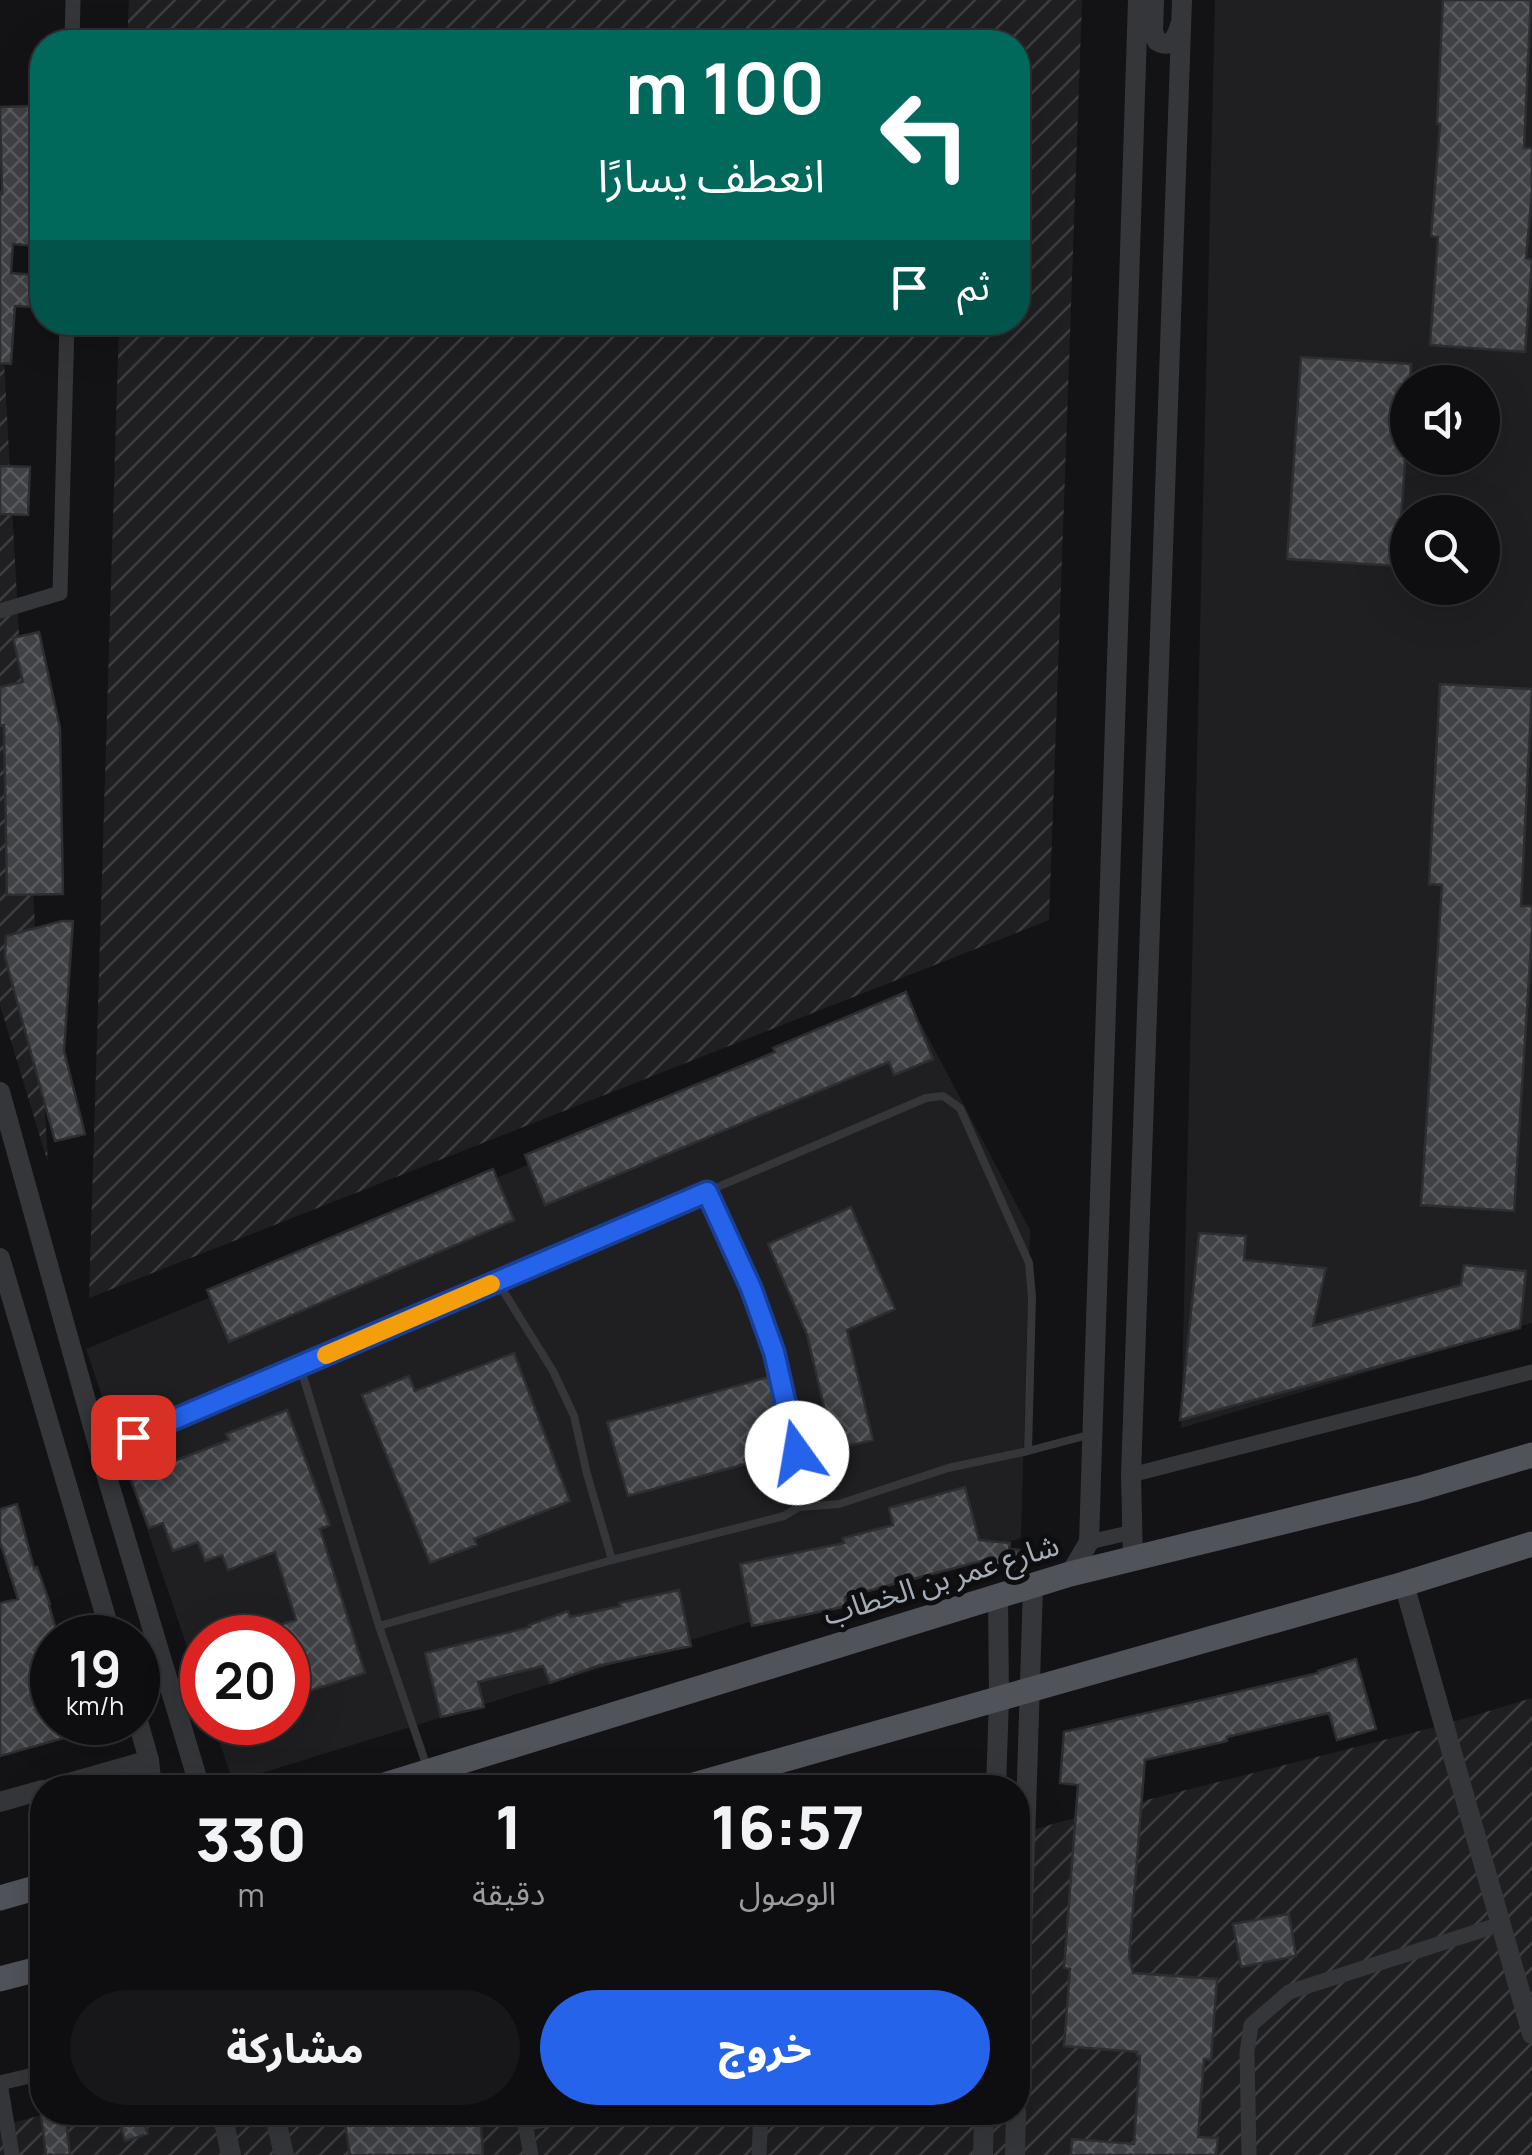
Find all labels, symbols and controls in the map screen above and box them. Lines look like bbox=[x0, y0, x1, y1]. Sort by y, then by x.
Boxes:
text: 100 m bbox=[625, 39, 825, 135]
icon: left bbox=[860, 70, 990, 200]
text: انعطف يسارًا bbox=[597, 144, 825, 206]
text: ثم bbox=[957, 259, 990, 311]
icon: arrive bbox=[882, 260, 937, 315]
map controls bbox=[1390, 365, 1500, 605]
button: sound bbox=[1390, 365, 1500, 475]
button: search bbox=[1390, 495, 1500, 605]
pin bbox=[91, 1395, 176, 1480]
position arrow bbox=[745, 1401, 849, 1505]
icon: arrive bbox=[106, 1410, 161, 1465]
street label: شارع عمر بن الخطاب bbox=[818, 1523, 1064, 1637]
speed limit sign: 20 bbox=[180, 1615, 310, 1745]
text: 19 bbox=[69, 1634, 121, 1702]
text: km/h bbox=[66, 1688, 124, 1723]
text: 1 bbox=[495, 1785, 522, 1867]
text: 16:57 bbox=[711, 1785, 865, 1867]
text: 330 bbox=[195, 1797, 307, 1879]
text: دقيقة bbox=[472, 1871, 545, 1915]
text: الوصول bbox=[739, 1871, 836, 1915]
text: m bbox=[238, 1873, 265, 1917]
button: مشاركة bbox=[70, 1990, 520, 2105]
button: خروج bbox=[540, 1990, 990, 2105]

